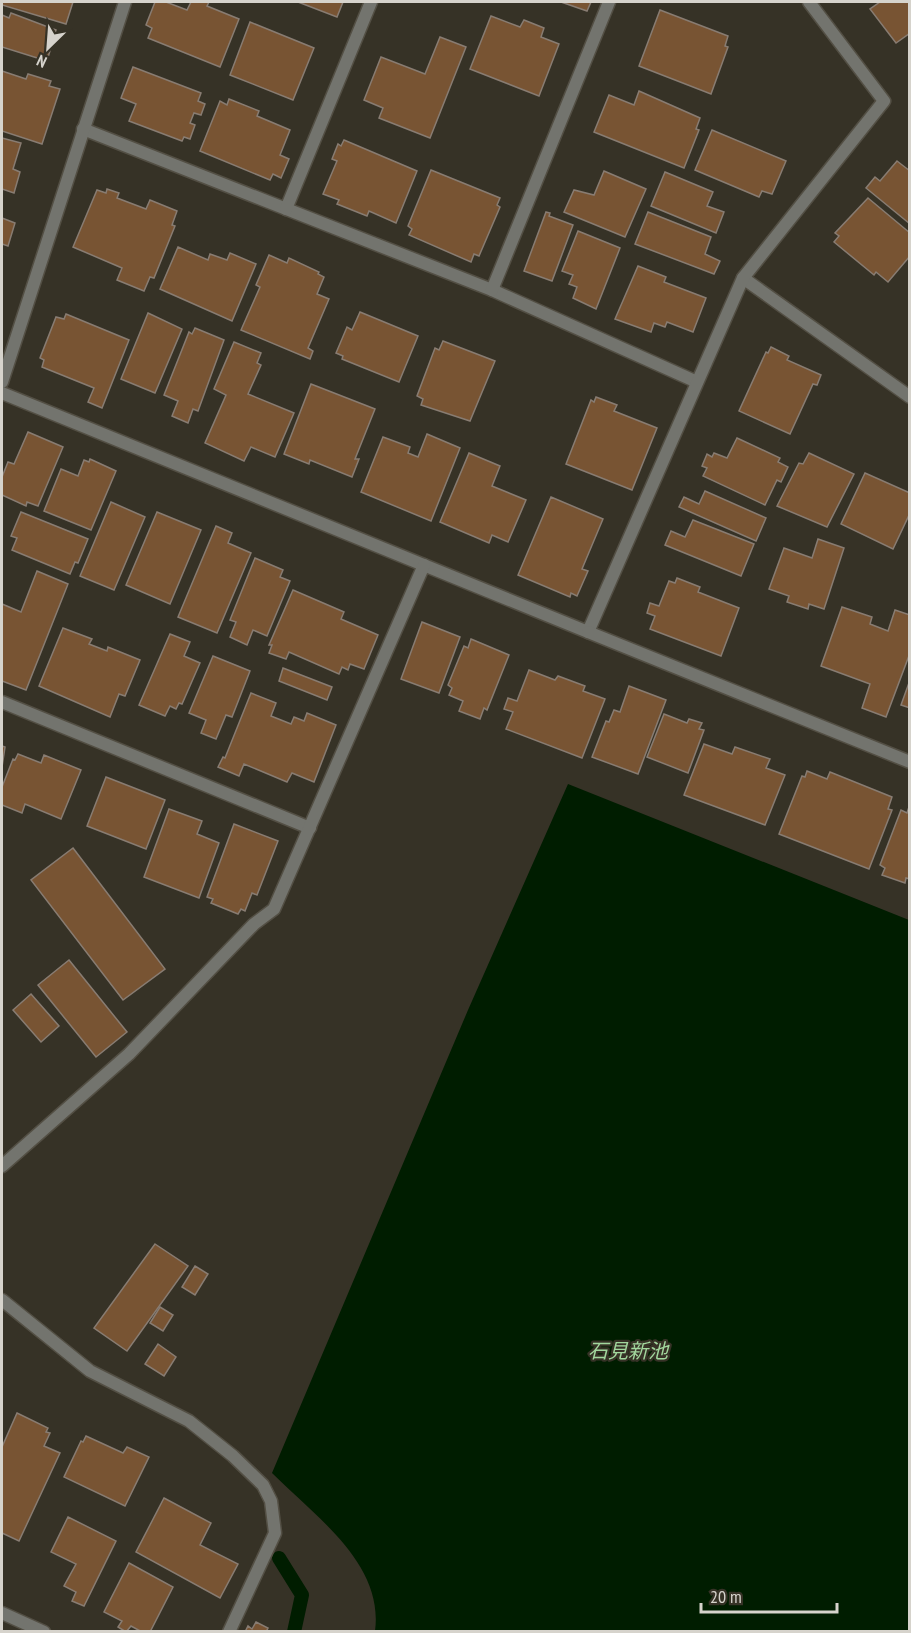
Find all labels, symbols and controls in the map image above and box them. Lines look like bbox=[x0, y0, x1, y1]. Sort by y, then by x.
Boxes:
north arrow bbox=[18, 18, 78, 78]
text: N bbox=[34, 51, 50, 72]
water label: 石見新池 bbox=[588, 1338, 670, 1364]
scale bar bbox=[701, 1576, 838, 1614]
text: 20 m bbox=[710, 1585, 742, 1608]

